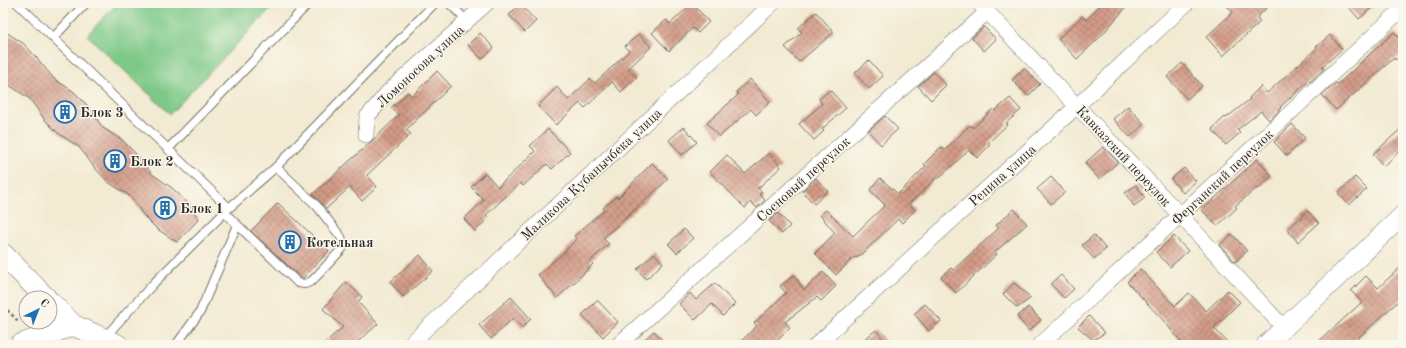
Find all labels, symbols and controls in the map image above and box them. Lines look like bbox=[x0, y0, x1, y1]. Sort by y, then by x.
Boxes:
street label: Ломоносова улица bbox=[374, 23, 467, 111]
building icon: Блок 3 bbox=[52, 99, 78, 125]
street label: Кавказский переулок bbox=[1073, 104, 1173, 210]
place label: Блок 3 bbox=[80, 106, 124, 120]
street label: Маликова Кубанычбека улица bbox=[519, 106, 665, 243]
street label: Ферганский переулок bbox=[1169, 127, 1276, 228]
street label: Сосновый переулок bbox=[754, 134, 853, 225]
street label: Репина улица bbox=[967, 142, 1039, 209]
building icon: Блок 2 bbox=[102, 148, 128, 174]
place label: Блок 2 bbox=[130, 155, 174, 169]
building icon: Блок 1 bbox=[152, 195, 178, 221]
place label: Блок 1 bbox=[180, 202, 224, 216]
building icon: Котельная bbox=[277, 229, 303, 255]
place label: Котельная bbox=[306, 236, 373, 250]
north arrow bbox=[18, 290, 58, 330]
text: С bbox=[37, 297, 50, 310]

